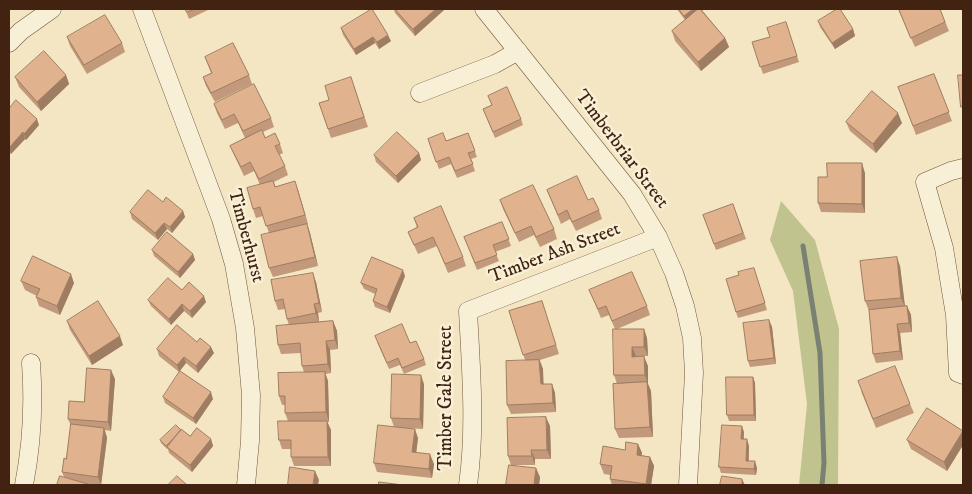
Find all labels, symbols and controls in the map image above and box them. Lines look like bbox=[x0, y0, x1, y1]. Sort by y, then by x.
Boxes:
street label: Timberbriar Street bbox=[569, 86, 673, 214]
street label: Timberhurst bbox=[222, 187, 268, 285]
street label: Timber Ash Street bbox=[486, 218, 624, 290]
street label: Timber Gale Street bbox=[436, 325, 458, 471]

